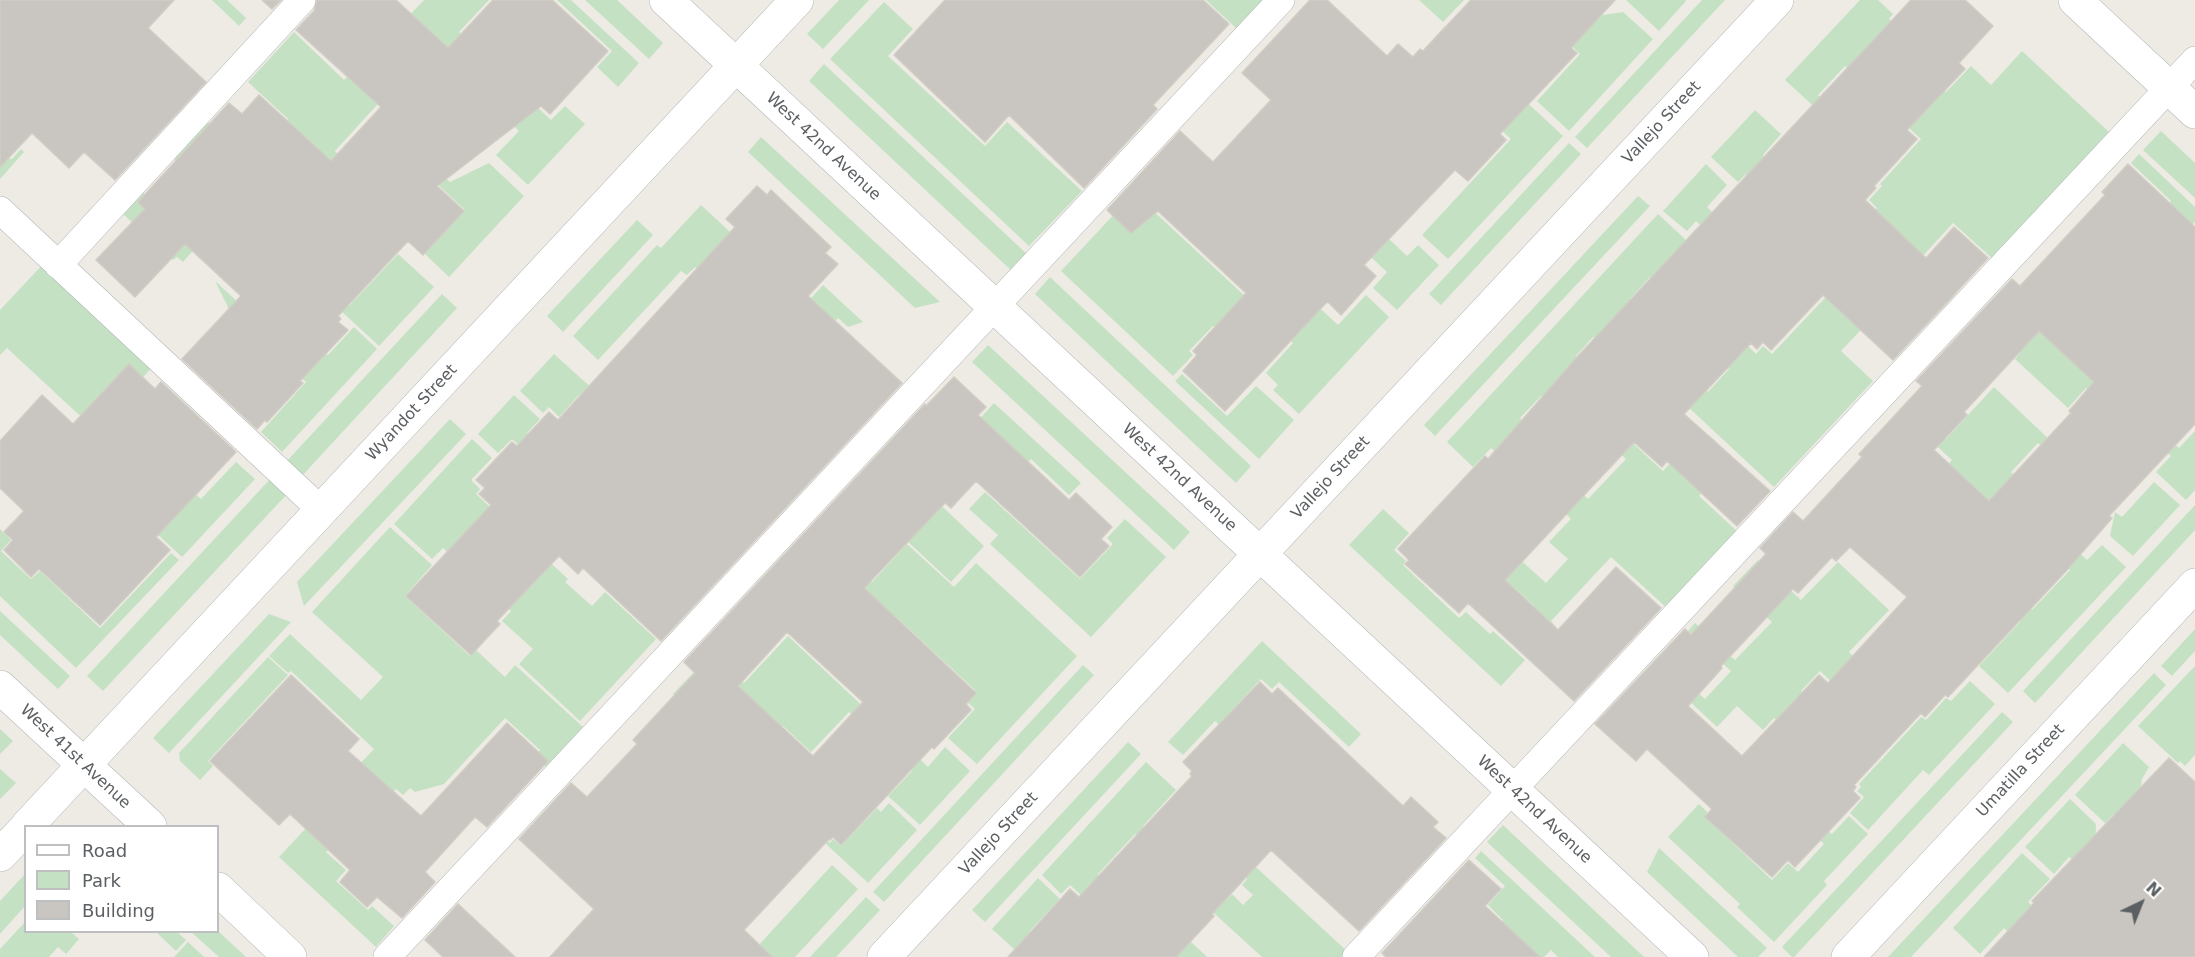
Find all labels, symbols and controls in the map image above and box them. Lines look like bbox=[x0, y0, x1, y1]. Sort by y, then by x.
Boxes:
street label: Vallejo Street bbox=[1619, 78, 1705, 168]
street label: West 42nd Avenue bbox=[762, 89, 884, 205]
street label: Wyandot Street bbox=[362, 361, 462, 465]
street label: West 42nd Avenue bbox=[1118, 420, 1240, 536]
street label: Vallejo Street bbox=[1288, 433, 1374, 523]
street label: West 41st Avenue bbox=[16, 701, 134, 813]
street label: Umatilla Street bbox=[1973, 720, 2069, 822]
street label: West 42nd Avenue bbox=[1473, 752, 1595, 868]
street label: Vallejo Street bbox=[956, 789, 1042, 879]
legend bbox=[24, 825, 219, 933]
text: Road bbox=[82, 840, 127, 861]
text: Park bbox=[82, 870, 121, 891]
north arrow bbox=[2111, 873, 2171, 933]
text: N bbox=[2142, 878, 2165, 901]
text: Building bbox=[82, 900, 155, 921]

